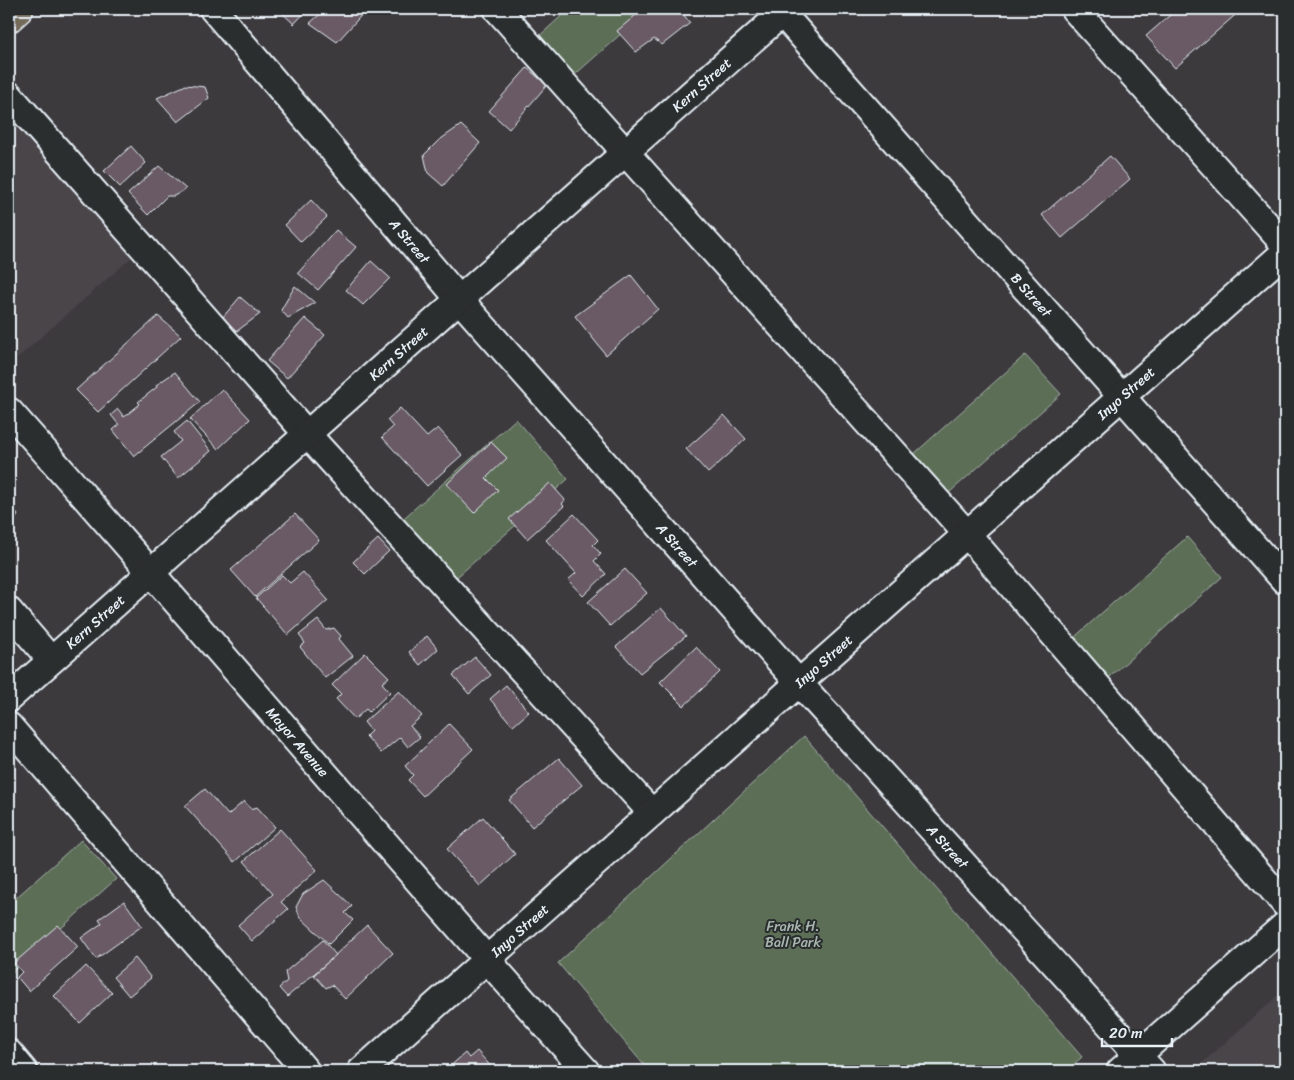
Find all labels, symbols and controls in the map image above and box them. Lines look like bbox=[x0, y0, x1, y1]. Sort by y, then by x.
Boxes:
street label: Kern Street bbox=[666, 51, 737, 118]
street label: A Street bbox=[382, 212, 437, 270]
street label: B Street bbox=[1004, 267, 1059, 324]
street label: Kern Street bbox=[363, 320, 434, 387]
street label: Inyo Street bbox=[1090, 360, 1161, 427]
street label: A Street bbox=[649, 516, 705, 574]
street label: Kern Street bbox=[59, 588, 131, 655]
street label: Inyo Street bbox=[788, 628, 858, 695]
street label: Mayor Avenue bbox=[260, 701, 335, 783]
street label: A Street bbox=[920, 817, 976, 876]
street label: Inyo Street bbox=[484, 897, 555, 964]
park label: Frank H. Ball Park bbox=[765, 914, 822, 955]
scale bar bbox=[1102, 1015, 1172, 1047]
text: 20 m bbox=[1109, 1020, 1143, 1046]

